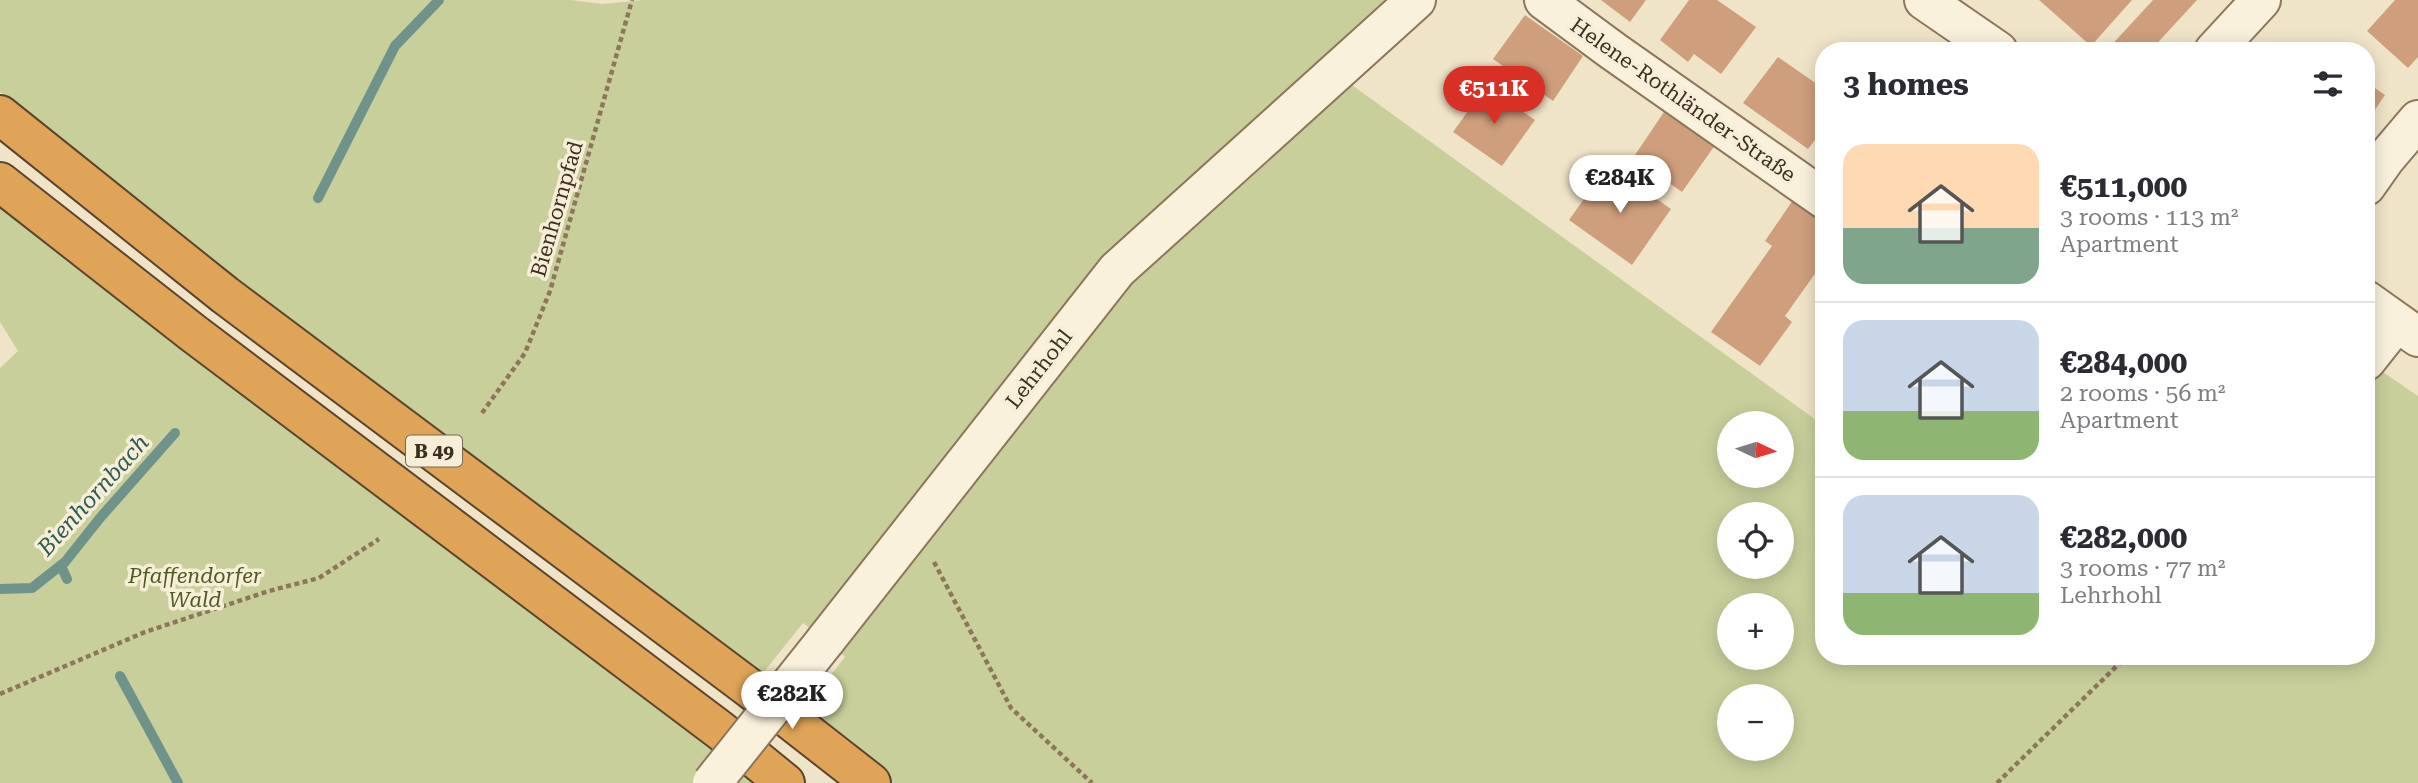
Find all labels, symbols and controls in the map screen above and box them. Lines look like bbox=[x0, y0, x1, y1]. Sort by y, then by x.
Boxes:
street label: Helene-Rothländer-Straße bbox=[1566, 13, 1800, 187]
icon: filters bbox=[2309, 65, 2347, 103]
pin: €511K bbox=[1445, 66, 1543, 126]
text: 3 homes bbox=[1843, 67, 1969, 102]
text: €511K bbox=[1459, 75, 1529, 102]
street label: Bienhornpfad bbox=[526, 138, 588, 280]
pin: €284K bbox=[1571, 156, 1669, 215]
text: €284K bbox=[1585, 164, 1655, 191]
text: €511,000 bbox=[2060, 169, 2187, 204]
icon: home bbox=[1899, 172, 1983, 256]
text: 3 rooms · 113 m² bbox=[2060, 204, 2238, 231]
text: Apartment bbox=[2060, 231, 2179, 258]
street label: Lehrhohl bbox=[1001, 325, 1077, 413]
text: €284,000 bbox=[2060, 345, 2187, 380]
icon: home bbox=[1899, 348, 1983, 432]
text: 2 rooms · 56 m² bbox=[2060, 380, 2226, 407]
text: Apartment bbox=[2060, 407, 2179, 434]
north arrow bbox=[1717, 411, 1794, 488]
map controls bbox=[1717, 411, 1794, 761]
water label: Bienhornbach bbox=[31, 429, 155, 562]
road number: B 49 bbox=[406, 436, 462, 466]
button: locate bbox=[1717, 502, 1794, 579]
text: €282,000 bbox=[2060, 520, 2187, 555]
icon: home bbox=[1899, 523, 1983, 607]
text: 3 rooms · 77 m² bbox=[2060, 555, 2226, 582]
park label: Pfaffendorfer Wald bbox=[127, 564, 262, 612]
text: Lehrhohl bbox=[2060, 582, 2162, 609]
button: + bbox=[1717, 593, 1794, 670]
pin: €282K bbox=[743, 672, 841, 731]
text: €282K bbox=[757, 680, 827, 707]
button: − bbox=[1717, 684, 1794, 761]

